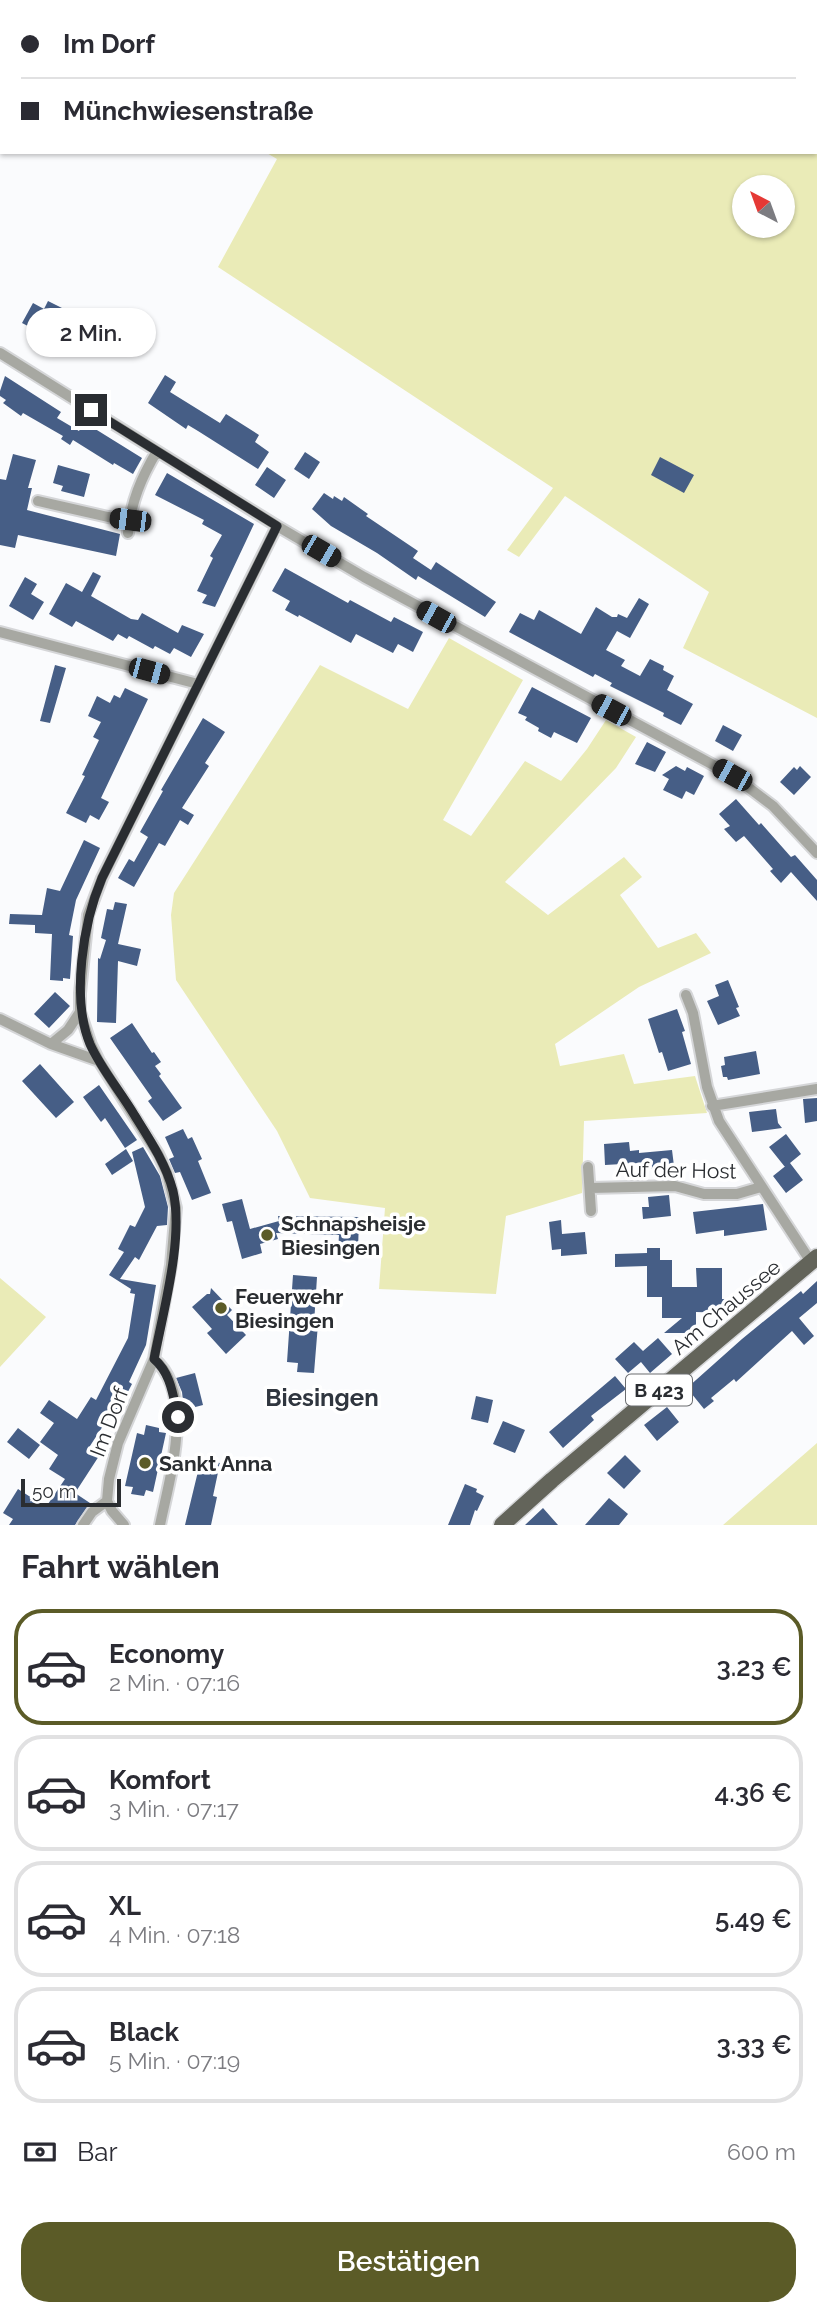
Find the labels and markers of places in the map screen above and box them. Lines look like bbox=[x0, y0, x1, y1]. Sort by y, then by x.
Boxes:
place label: Schnapsheisje Biesingen bbox=[281, 1211, 426, 1260]
marker: Schnapsheisje Biesingen bbox=[259, 1227, 275, 1243]
place label: Feuerwehr Biesingen bbox=[235, 1284, 343, 1333]
marker: Feuerwehr Biesingen bbox=[213, 1300, 229, 1316]
place label: Sankt Anna bbox=[159, 1451, 272, 1476]
marker: Sankt Anna bbox=[137, 1455, 153, 1471]

